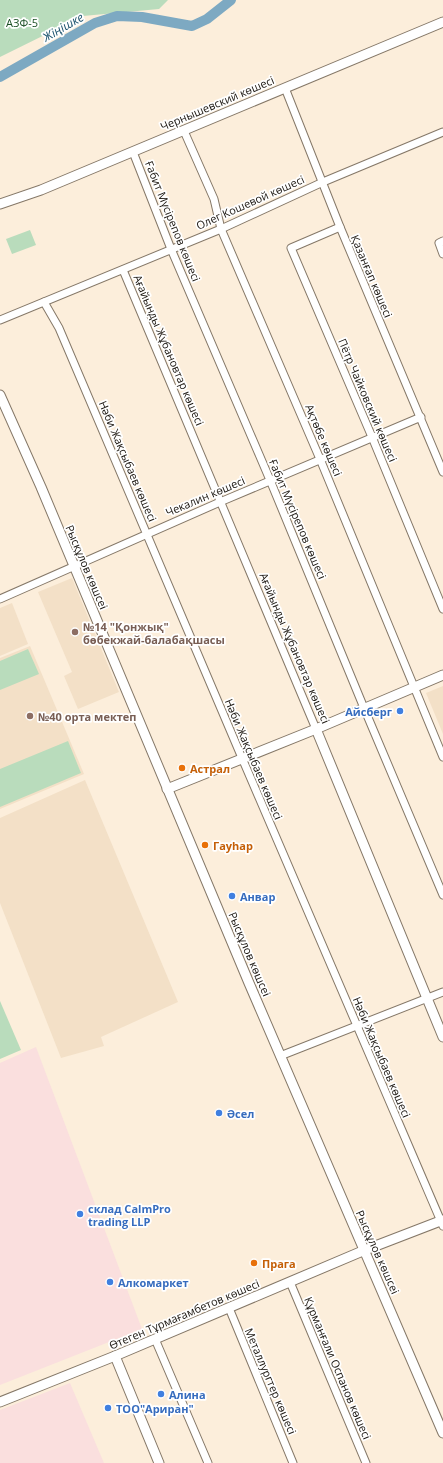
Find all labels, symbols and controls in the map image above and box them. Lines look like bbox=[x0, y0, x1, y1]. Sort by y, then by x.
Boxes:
water label: Жіңішке bbox=[38, 8, 87, 46]
park label: АЗФ-5 bbox=[6, 15, 38, 30]
street label: Чернышевский көшесі bbox=[158, 72, 276, 134]
street label: Ғабит Мүсірепов көшесі bbox=[142, 159, 204, 283]
street label: Олег Кошевой көшесі bbox=[193, 171, 307, 233]
street label: Қазанғап көшесі bbox=[348, 232, 396, 320]
street label: Ағайынды Жұбановтар көшесі bbox=[130, 272, 208, 428]
street label: Пётр Чайковский көшесі bbox=[335, 336, 401, 464]
street label: Нәби Жақсыбаев көшесі bbox=[96, 398, 160, 524]
street label: Ақтөбе көшесі bbox=[302, 402, 346, 478]
street label: Ғабит Мүсірепов көшесі bbox=[266, 457, 330, 581]
street label: Чекалин көшесі bbox=[163, 472, 247, 520]
street label: Рысқұлов көшсеі bbox=[62, 523, 112, 611]
street label: Ағайынды Жұбановтар көшесі bbox=[256, 570, 334, 726]
place label: №14 "Қонжық" бөбекжай-балабақшасы bbox=[83, 619, 225, 647]
marker: №14 "Қонжық" бөбекжай-балабақшасы bbox=[70, 627, 80, 637]
street label: Нәби Жақсыбаев көшесі bbox=[222, 696, 286, 822]
place label: Айсберг bbox=[345, 704, 392, 719]
marker: Айсберг bbox=[395, 706, 405, 716]
place label: №40 орта мектеп bbox=[38, 709, 136, 724]
marker: №40 орта мектеп bbox=[25, 711, 35, 721]
place label: Астрал bbox=[190, 761, 230, 776]
marker: Астрал bbox=[177, 763, 187, 773]
place label: Гауhар bbox=[213, 838, 253, 853]
marker: Гауhар bbox=[200, 840, 210, 850]
place label: Анвар bbox=[240, 889, 275, 904]
marker: Анвар bbox=[227, 891, 237, 901]
street label: Рысқұлов көшсеі bbox=[225, 910, 275, 998]
street label: Нәби Жақсыбаев көшесі bbox=[350, 994, 414, 1120]
place label: Əсел bbox=[227, 1106, 254, 1121]
marker: Əсел bbox=[214, 1108, 224, 1118]
place label: склад CalmPro trading LLP bbox=[88, 1201, 171, 1229]
street label: Рысқұлов көшсеі bbox=[353, 1208, 403, 1296]
marker: склад CalmPro trading LLP bbox=[75, 1209, 85, 1219]
place label: Прага bbox=[262, 1256, 296, 1271]
marker: Прага bbox=[249, 1258, 259, 1268]
street label: Өтеген Тұрмағамбетов көшесі bbox=[106, 1275, 262, 1353]
place label: Алкомаркет bbox=[118, 1275, 189, 1290]
marker: Алкомаркет bbox=[105, 1277, 115, 1287]
street label: Құрманғали Оспанов көшесі bbox=[301, 1294, 375, 1442]
street label: Металлургтер көшесі bbox=[242, 1326, 300, 1436]
place label: Алина bbox=[169, 1387, 206, 1402]
marker: Алина bbox=[156, 1389, 166, 1399]
place label: ТОО"Ариран" bbox=[116, 1401, 194, 1416]
marker: ТОО"Ариран" bbox=[103, 1403, 113, 1413]

